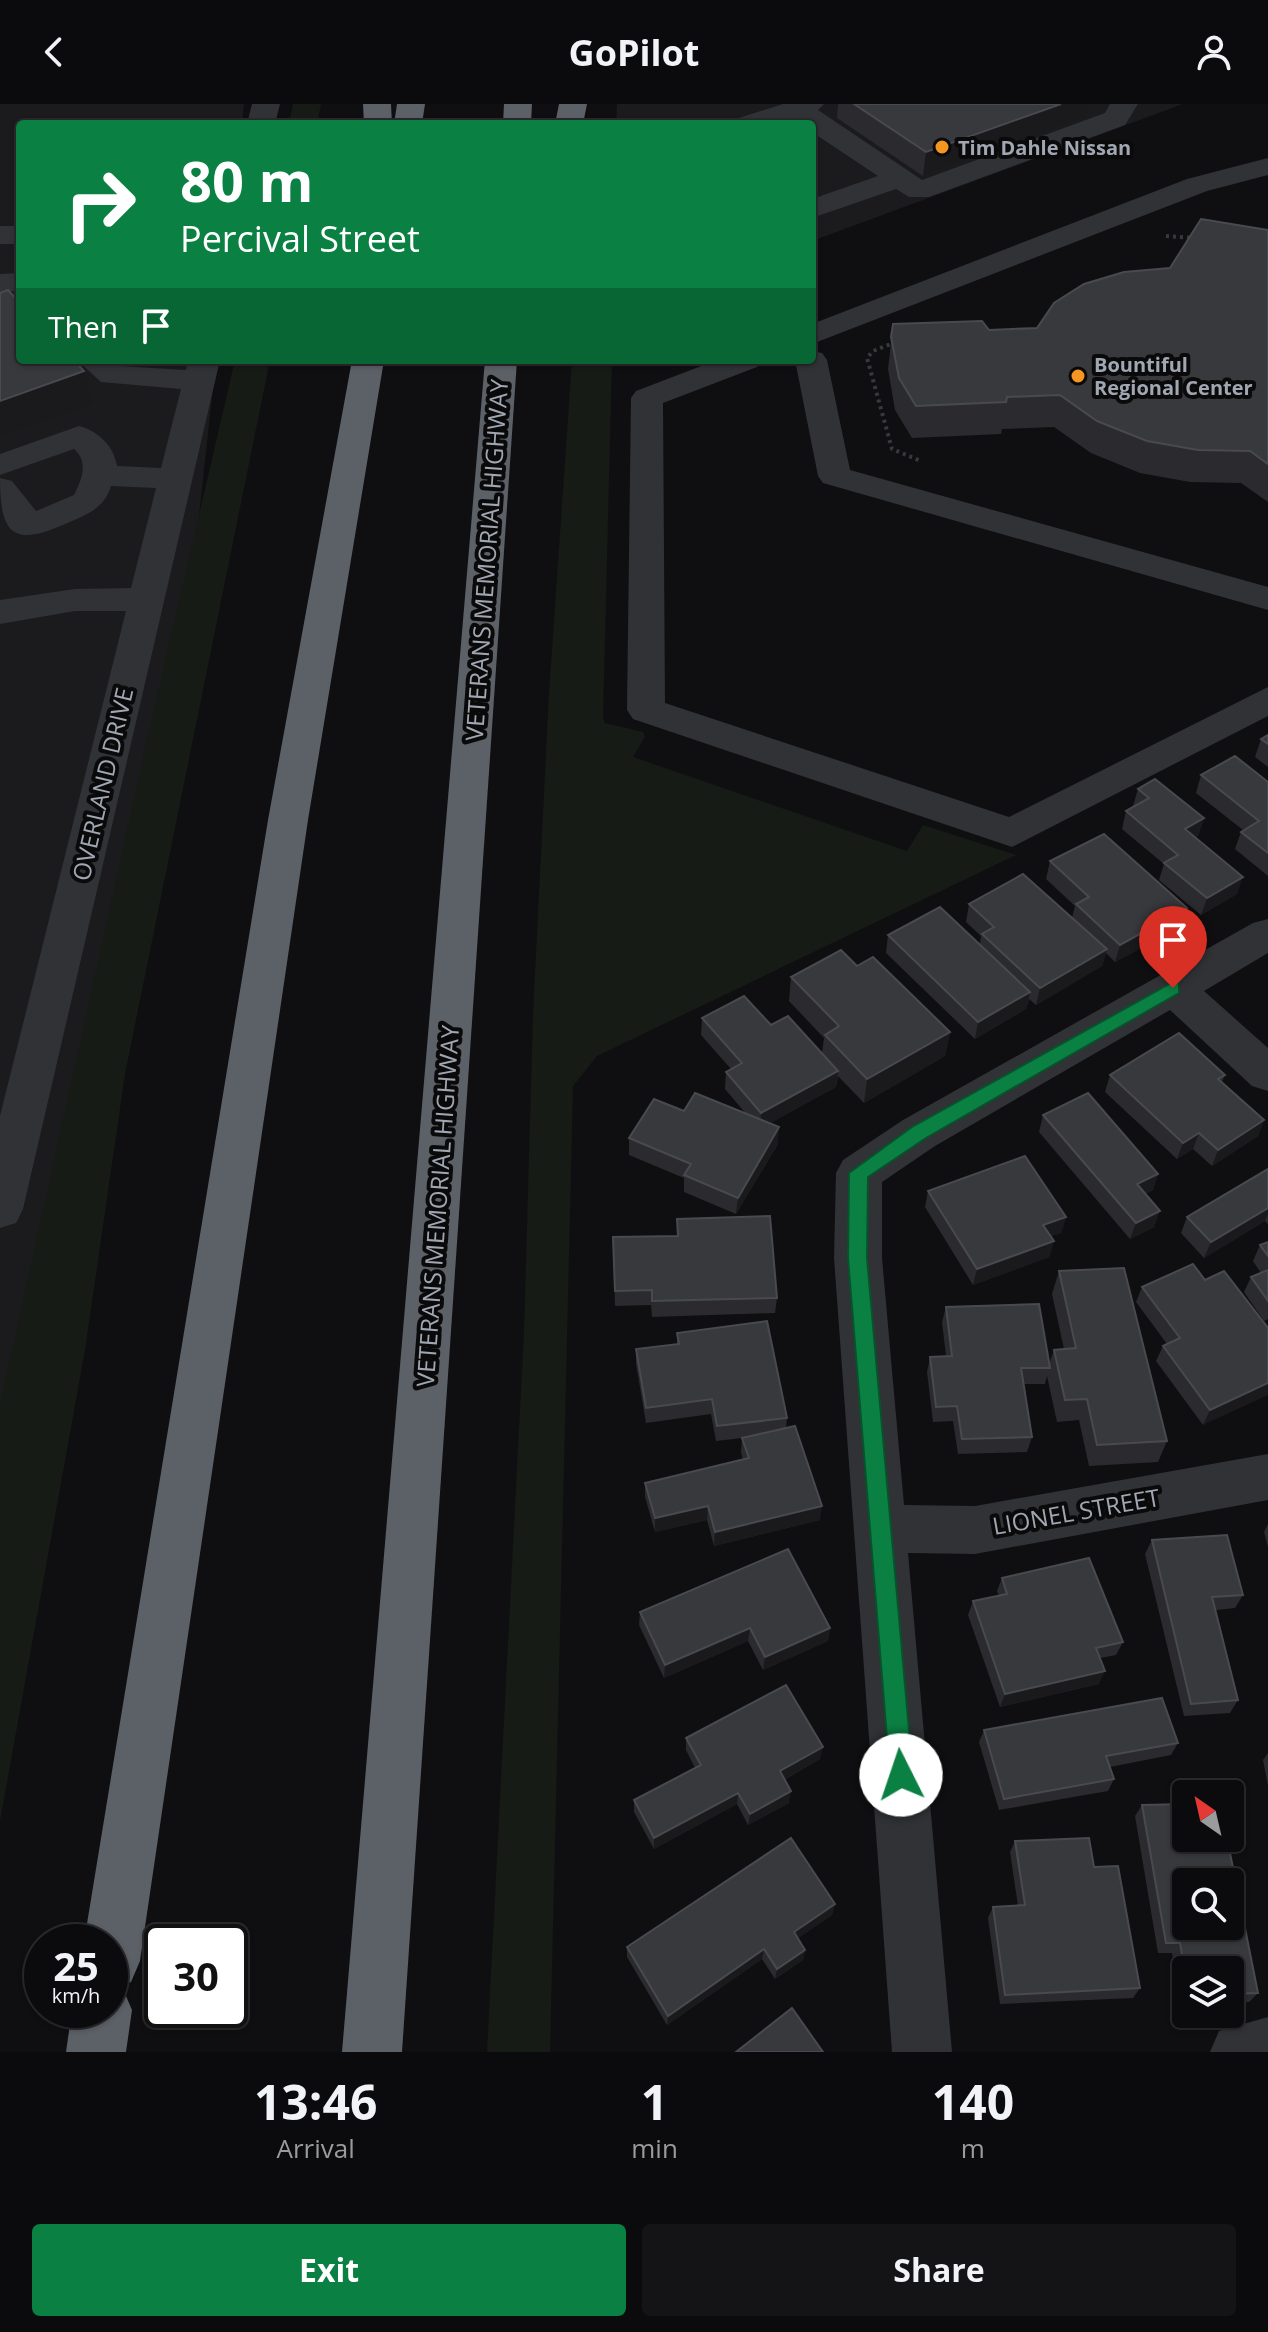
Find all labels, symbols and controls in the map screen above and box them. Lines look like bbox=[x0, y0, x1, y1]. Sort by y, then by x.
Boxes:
text: GoPilot bbox=[569, 28, 699, 77]
icon: back bbox=[32, 30, 76, 74]
icon: person bbox=[1192, 30, 1236, 74]
place label: Tim Dahle Nissan bbox=[958, 134, 1131, 161]
marker: Tim Dahle Nissan bbox=[933, 138, 951, 156]
text: 80 m bbox=[180, 142, 314, 218]
icon: right bbox=[48, 152, 152, 256]
text: Percival Street bbox=[180, 214, 420, 263]
icon: arrive bbox=[134, 304, 178, 348]
text: Then bbox=[48, 306, 118, 347]
place label: Bountiful Regional Center bbox=[1094, 351, 1253, 401]
marker: Bountiful Regional Center bbox=[1069, 367, 1087, 385]
street label: VETERANS MEMORIAL HIGHWAY bbox=[457, 377, 515, 742]
street label: OVERLAND DRIVE bbox=[64, 684, 140, 884]
pin bbox=[1139, 906, 1207, 988]
icon: arrive bbox=[1151, 918, 1195, 962]
street label: VETERANS MEMORIAL HIGHWAY bbox=[408, 1023, 466, 1388]
street label: LIONEL STREET bbox=[990, 1480, 1162, 1542]
position arrow bbox=[859, 1733, 943, 1817]
north arrow bbox=[1172, 1780, 1244, 1852]
map controls bbox=[1172, 1780, 1244, 2028]
button: search bbox=[1172, 1868, 1244, 1940]
speed limit sign: 30 bbox=[144, 1924, 248, 2028]
text: 25 bbox=[53, 1938, 99, 1993]
button: layers bbox=[1172, 1956, 1244, 2028]
text: km/h bbox=[52, 1982, 100, 2009]
text: 13:46 bbox=[254, 2069, 377, 2134]
text: 1 bbox=[641, 2069, 668, 2134]
text: 140 bbox=[932, 2069, 1014, 2134]
text: Arrival bbox=[276, 2130, 355, 2166]
text: min bbox=[631, 2130, 678, 2166]
text: m bbox=[961, 2130, 985, 2166]
button: Exit bbox=[32, 2224, 626, 2316]
button: Share bbox=[642, 2224, 1236, 2316]

